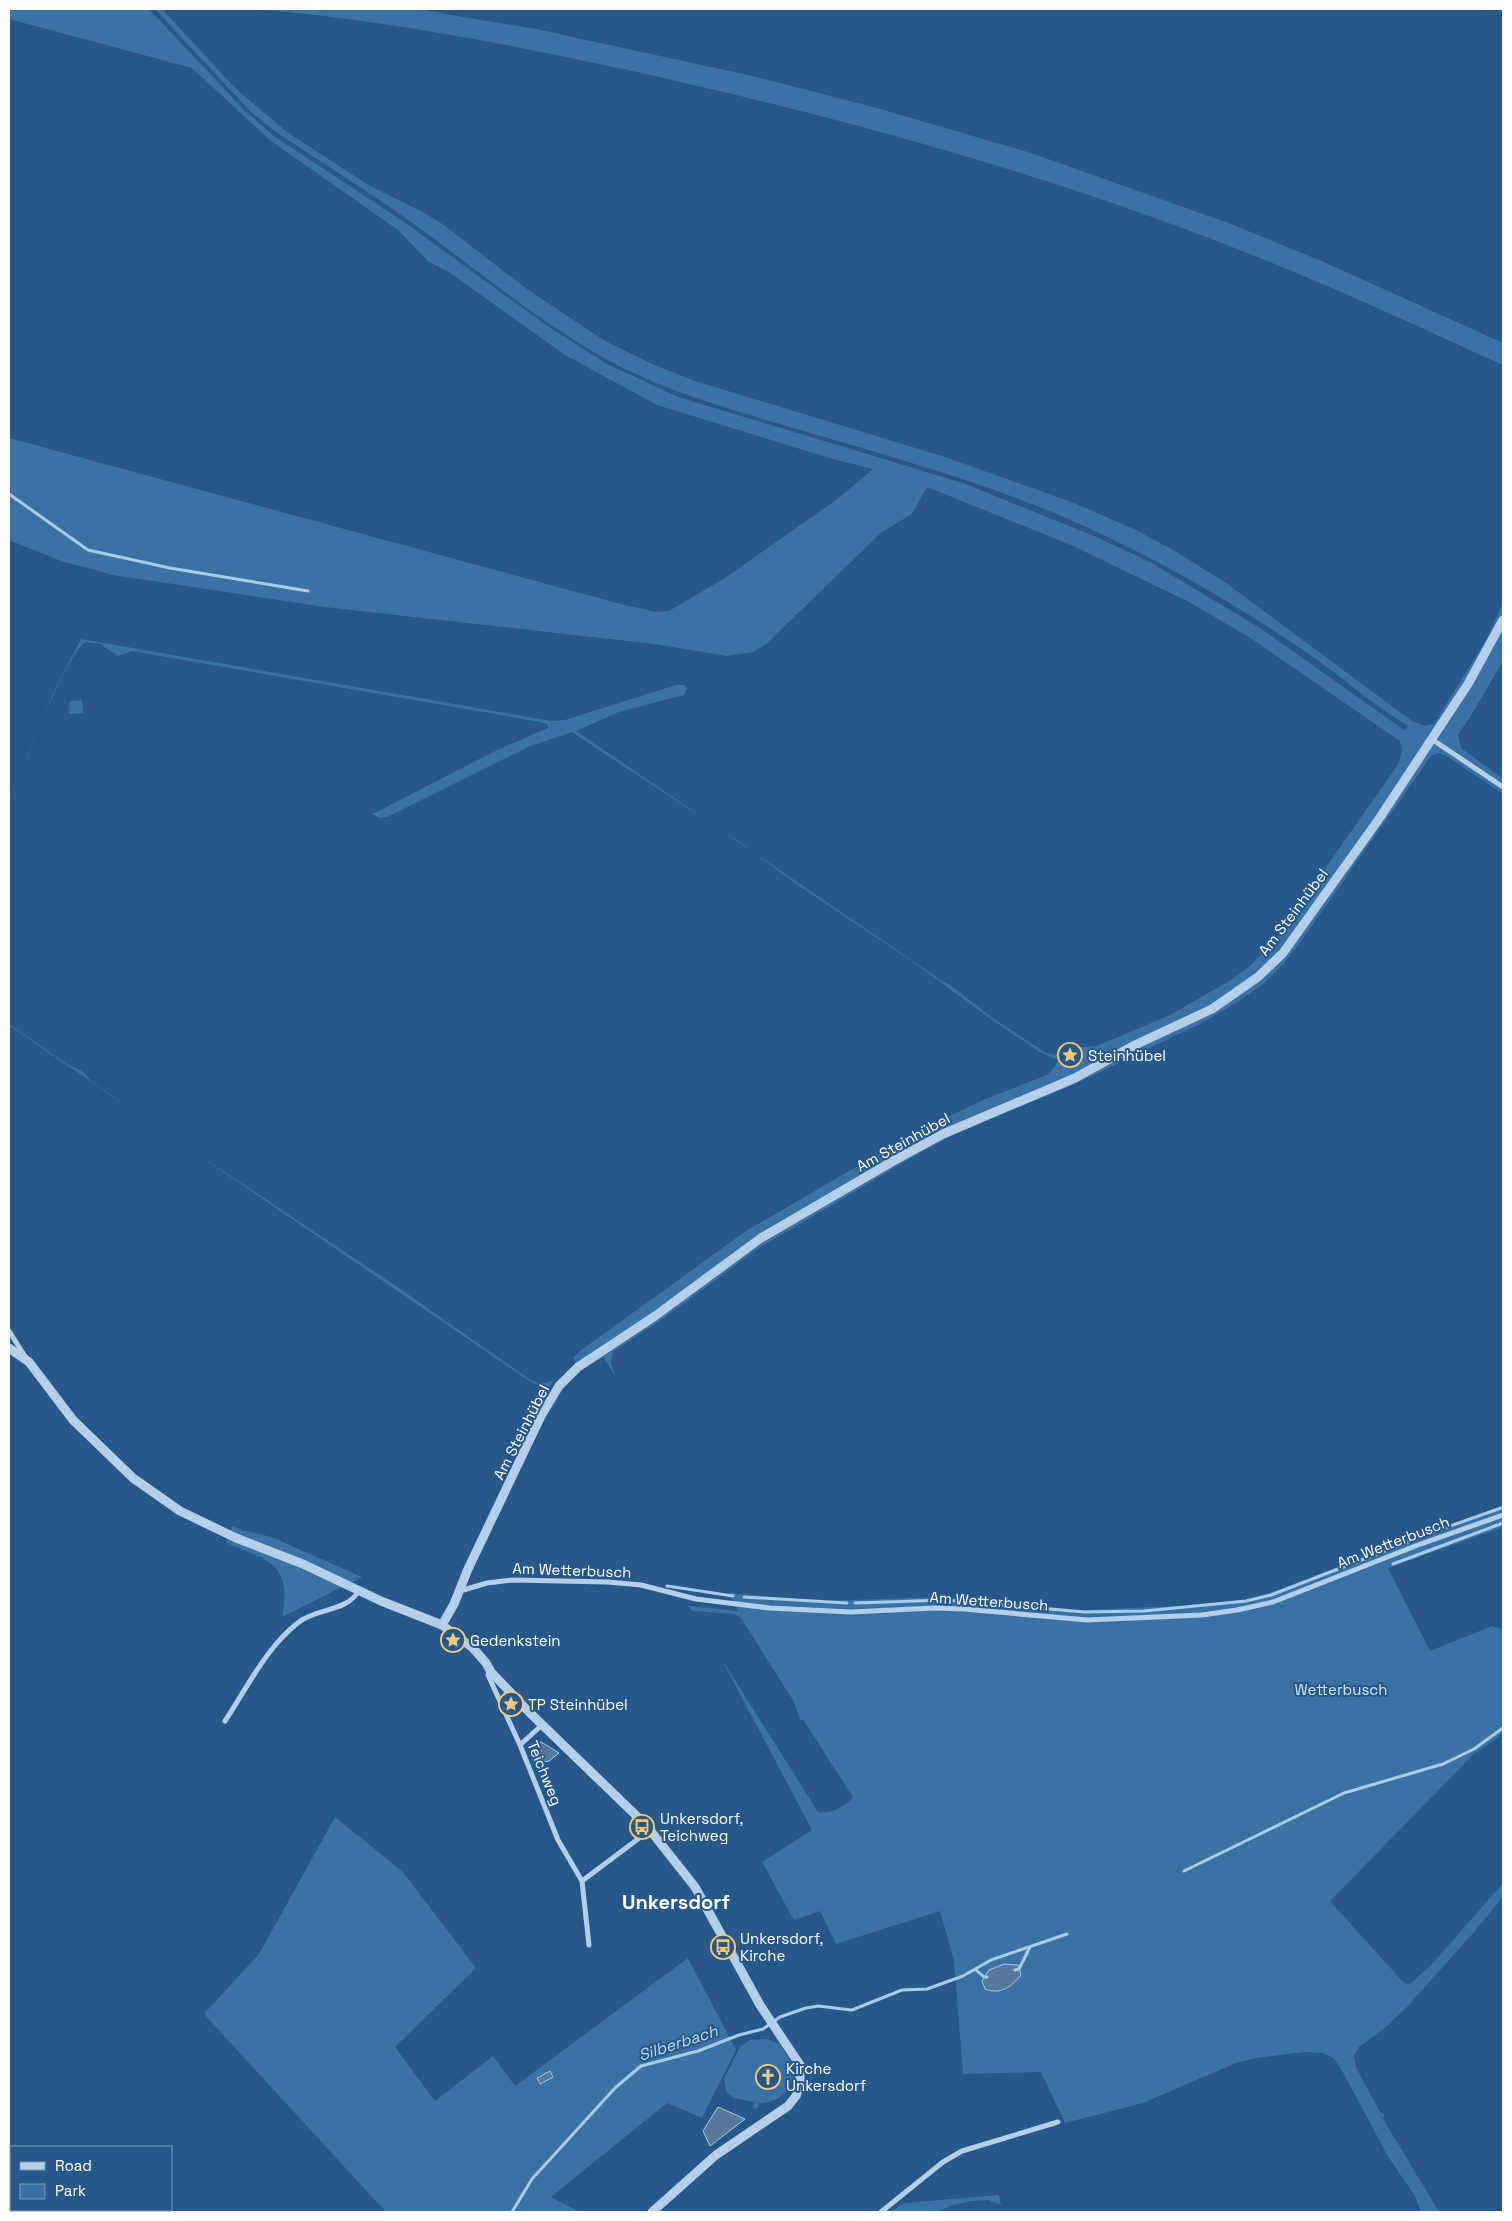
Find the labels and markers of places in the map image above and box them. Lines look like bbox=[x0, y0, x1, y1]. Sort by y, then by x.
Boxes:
place icon: Steinhübel bbox=[1057, 1042, 1083, 1068]
place label: Steinhübel bbox=[1088, 1046, 1166, 1065]
place icon: Gedenkstein bbox=[440, 1627, 466, 1653]
place label: Gedenkstein bbox=[470, 1631, 561, 1650]
place icon: TP Steinhübel bbox=[498, 1691, 524, 1717]
place label: TP Steinhübel bbox=[528, 1695, 628, 1714]
place label: Unkersdorf, Teichweg bbox=[660, 1809, 743, 1845]
bus stop icon: Unkersdorf, Teichweg bbox=[629, 1814, 655, 1840]
place label: Unkersdorf, Kirche bbox=[740, 1929, 823, 1965]
bus stop icon: Unkersdorf, Kirche bbox=[710, 1934, 736, 1960]
place label: Kirche Unkersdorf bbox=[786, 2059, 867, 2095]
church icon: Kirche Unkersdorf bbox=[755, 2064, 781, 2090]

